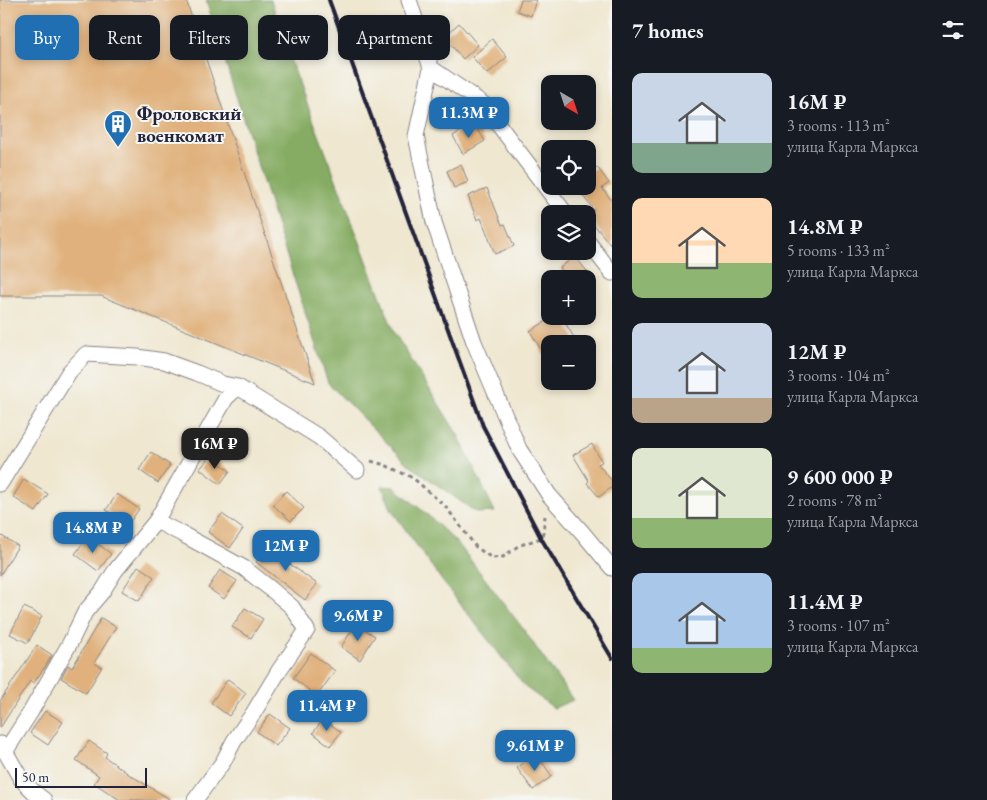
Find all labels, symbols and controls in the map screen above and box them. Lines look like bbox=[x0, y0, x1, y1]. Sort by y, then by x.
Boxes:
chip: Buy bbox=[15, 15, 79, 60]
chip: Rent bbox=[89, 15, 160, 60]
chip: Filters bbox=[170, 15, 248, 60]
chip: New bbox=[258, 15, 328, 60]
chip: Apartment bbox=[338, 15, 450, 60]
icon: filters bbox=[939, 16, 967, 44]
text: 7 homes bbox=[632, 17, 704, 44]
north arrow bbox=[541, 75, 596, 130]
map controls bbox=[541, 75, 596, 390]
text: 16M ₽ bbox=[787, 88, 846, 115]
icon: home bbox=[672, 93, 732, 153]
pin: 11.3M ₽ bbox=[423, 96, 515, 139]
place label: Фроловский военкомат bbox=[137, 101, 241, 148]
text: 11.3M ₽ bbox=[440, 102, 498, 123]
building icon: Фроловский военкомат bbox=[103, 109, 133, 148]
text: 3 rooms · 113 m² bbox=[787, 115, 890, 136]
text: улица Карла Маркса bbox=[787, 136, 918, 157]
button: locate bbox=[541, 140, 596, 195]
button: layers bbox=[541, 205, 596, 260]
text: 14.8M ₽ bbox=[787, 213, 863, 240]
icon: home bbox=[672, 218, 732, 278]
text: 5 rooms · 133 m² bbox=[787, 240, 890, 261]
text: улица Карла Маркса bbox=[787, 261, 918, 282]
button: + bbox=[541, 270, 596, 325]
button: − bbox=[541, 335, 596, 390]
text: 12M ₽ bbox=[787, 338, 846, 365]
icon: home bbox=[672, 343, 732, 403]
text: 3 rooms · 104 m² bbox=[787, 365, 890, 386]
text: улица Карла Маркса bbox=[787, 386, 918, 407]
pin: 16M ₽ bbox=[180, 428, 250, 470]
text: 16M ₽ bbox=[192, 433, 238, 454]
text: 9 600 000 ₽ bbox=[787, 463, 893, 490]
icon: home bbox=[672, 468, 732, 528]
text: 2 rooms · 78 m² bbox=[787, 490, 882, 511]
text: улица Карла Маркса bbox=[787, 511, 918, 532]
pin: 14.8M ₽ bbox=[47, 512, 139, 554]
text: 14.8M ₽ bbox=[64, 517, 122, 538]
pin: 12M ₽ bbox=[251, 530, 321, 572]
text: 12M ₽ bbox=[263, 535, 309, 556]
text: 11.4M ₽ bbox=[787, 588, 863, 615]
icon: home bbox=[672, 593, 732, 653]
pin: 9.6M ₽ bbox=[317, 600, 399, 642]
text: 9.6M ₽ bbox=[333, 605, 383, 626]
text: 3 rooms · 107 m² bbox=[787, 615, 890, 636]
text: улица Карла Маркса bbox=[787, 636, 918, 657]
pin: 11.4M ₽ bbox=[281, 690, 373, 732]
text: 11.4M ₽ bbox=[298, 695, 356, 716]
pin: 9.61M ₽ bbox=[489, 730, 581, 772]
text: 9.61M ₽ bbox=[506, 735, 564, 756]
scale bar bbox=[15, 765, 148, 788]
text: 50 m bbox=[22, 768, 49, 786]

